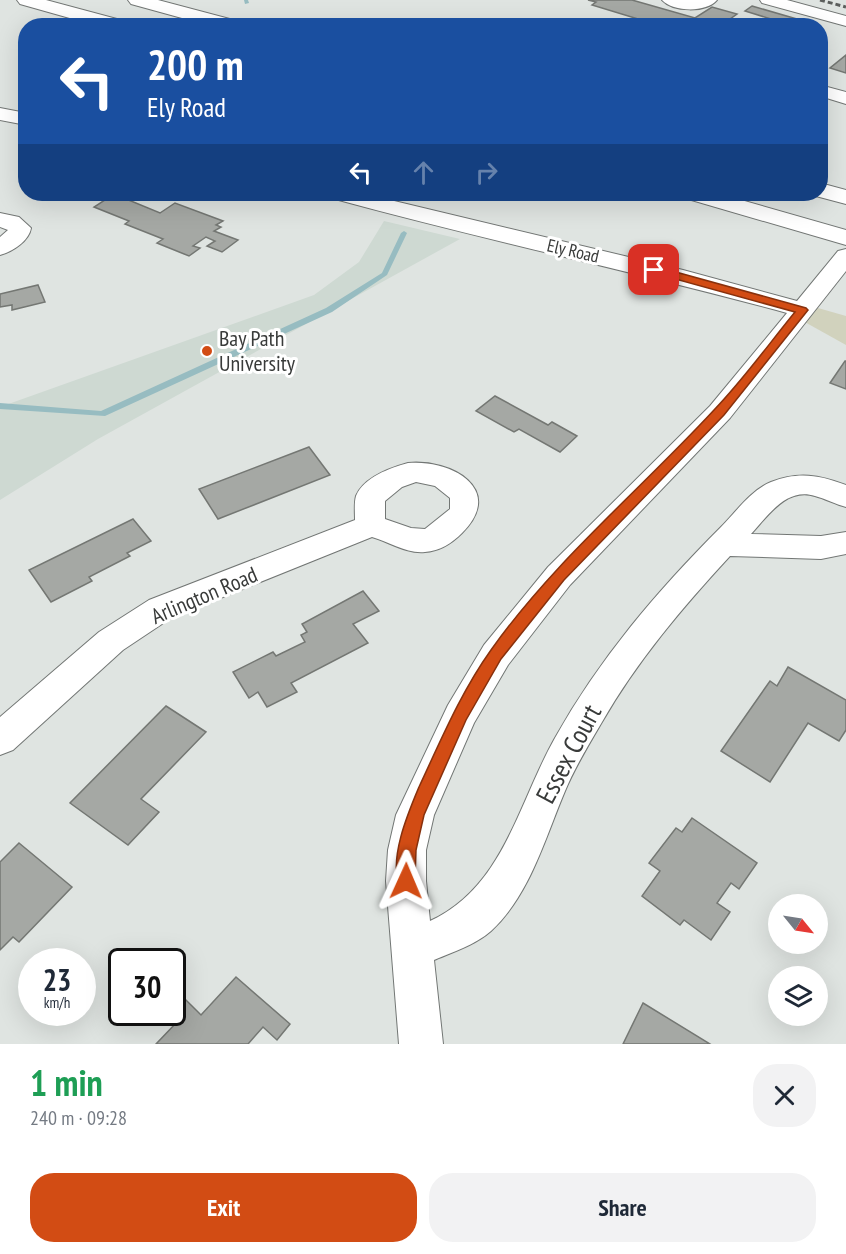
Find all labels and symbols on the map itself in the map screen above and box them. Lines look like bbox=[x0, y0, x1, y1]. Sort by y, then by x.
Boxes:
street label: Ely Road bbox=[545, 233, 601, 268]
pin bbox=[628, 244, 679, 295]
place label: Bay Path University bbox=[219, 324, 296, 377]
marker: Bay Path University bbox=[200, 344, 214, 358]
street label: Arlington Road bbox=[147, 560, 261, 630]
street label: Essex Court bbox=[528, 698, 609, 809]
position arrow bbox=[374, 849, 438, 913]
north arrow bbox=[768, 894, 828, 954]
speed limit sign: 30 bbox=[108, 948, 186, 1026]

